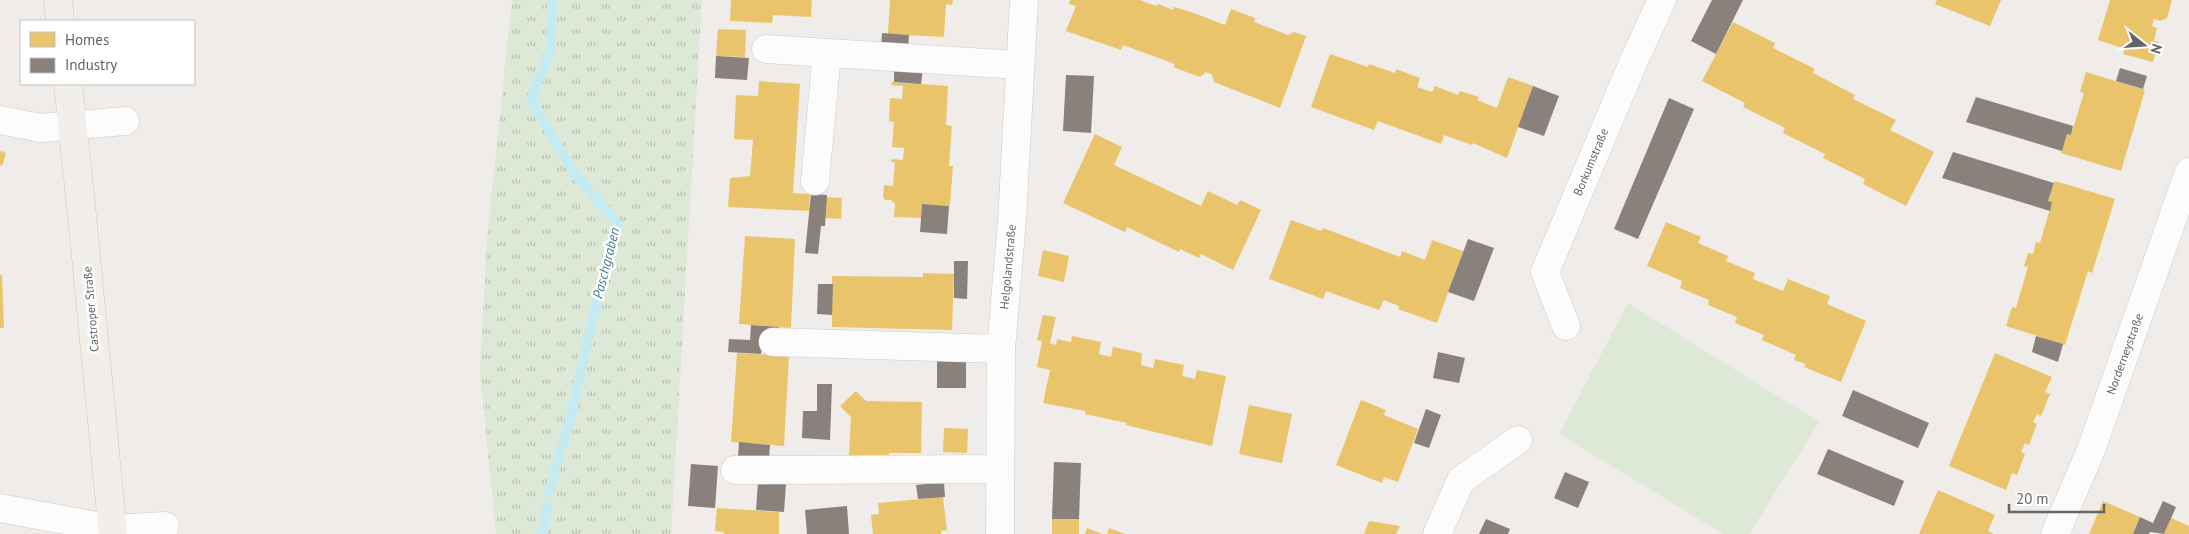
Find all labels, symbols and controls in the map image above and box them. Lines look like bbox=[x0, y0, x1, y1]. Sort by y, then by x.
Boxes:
legend bbox=[20, 20, 195, 85]
north arrow bbox=[2119, 20, 2169, 70]
text: Homes bbox=[65, 30, 109, 49]
text: N bbox=[2146, 42, 2166, 56]
text: Industry bbox=[65, 55, 117, 74]
street label: Borkumstraße bbox=[1570, 126, 1611, 198]
street label: Helgolandstraße bbox=[996, 224, 1019, 310]
water label: Paschgraben bbox=[588, 226, 624, 300]
street label: Castroper Straße bbox=[79, 266, 102, 352]
street label: Norderneystraße bbox=[2103, 311, 2146, 397]
scale bar bbox=[2009, 482, 2104, 514]
text: 20 m bbox=[2016, 489, 2049, 508]

